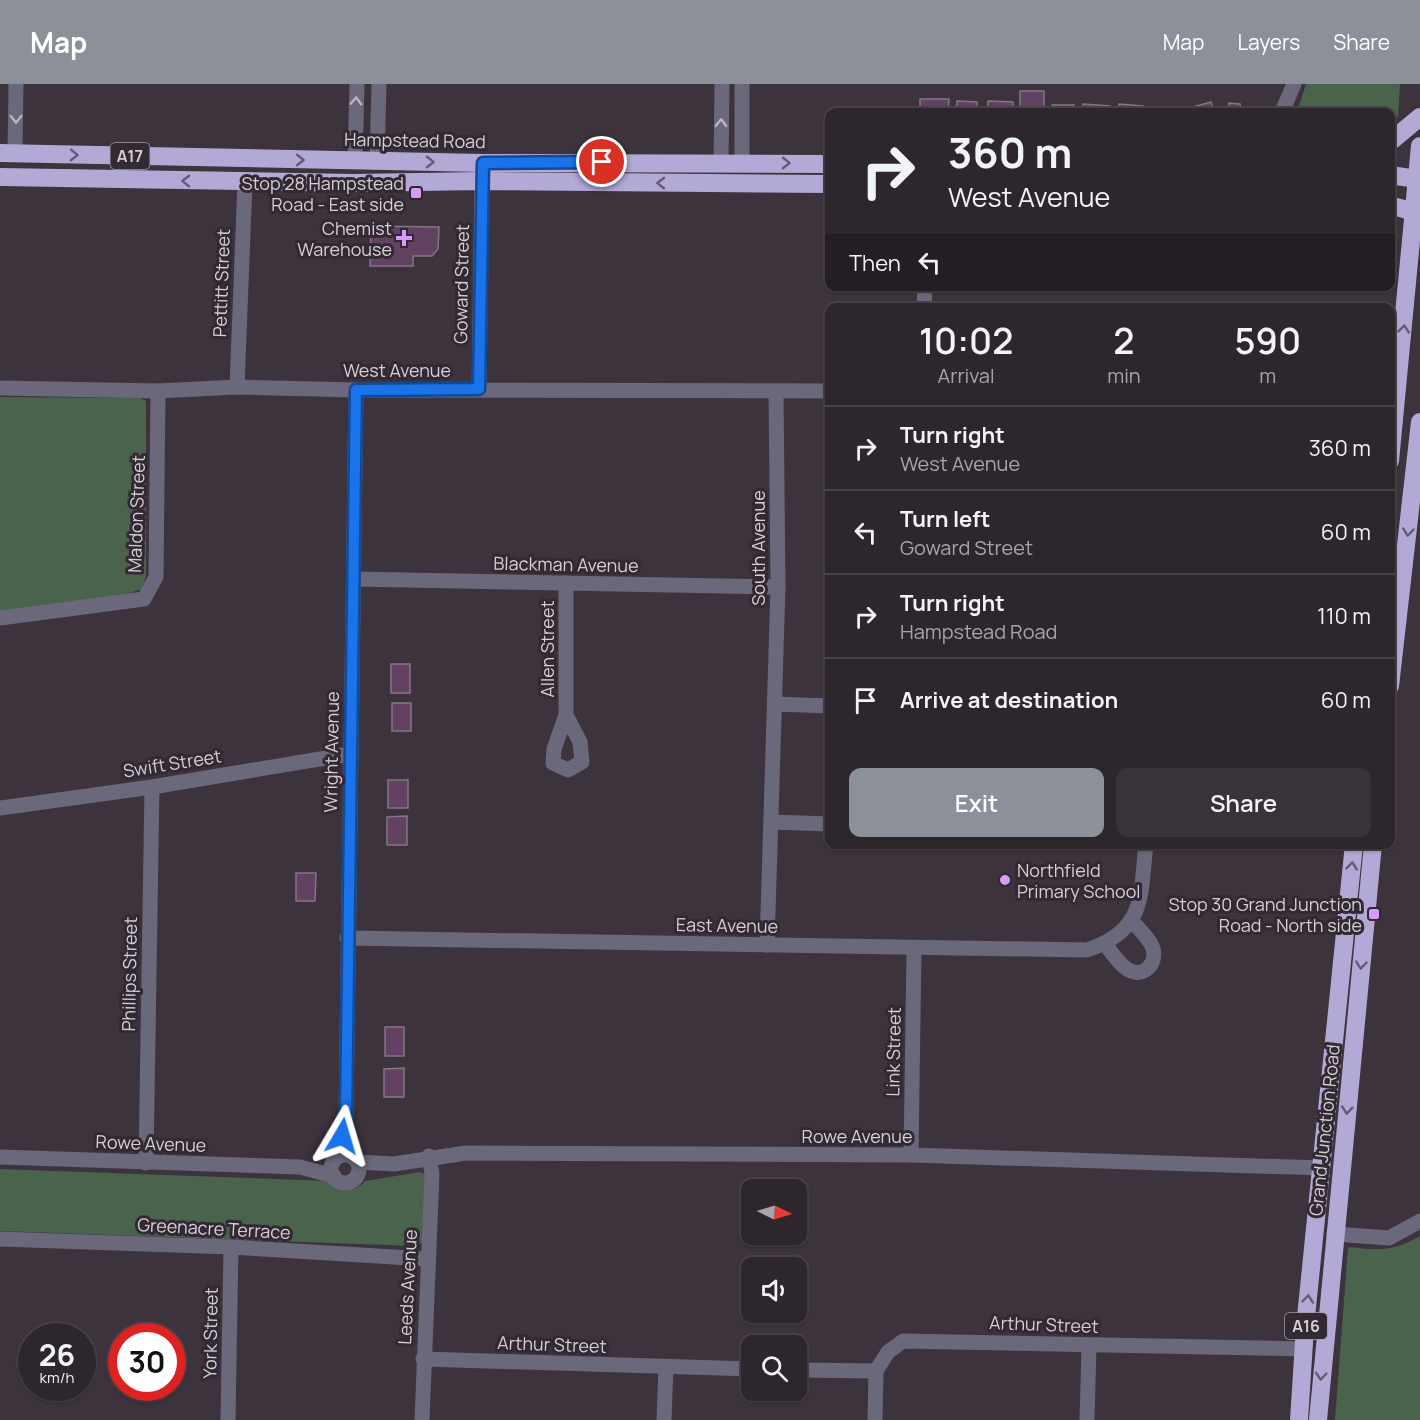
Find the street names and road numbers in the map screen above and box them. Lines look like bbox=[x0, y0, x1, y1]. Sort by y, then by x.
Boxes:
street label: Hampstead Road bbox=[344, 127, 486, 153]
road number: A17 bbox=[110, 143, 150, 169]
street label: Goward Street bbox=[448, 224, 474, 344]
street label: Pettitt Street bbox=[207, 228, 235, 338]
street label: West Avenue bbox=[343, 358, 451, 382]
street label: Maldon Street bbox=[122, 455, 150, 573]
street label: South Avenue bbox=[746, 490, 770, 606]
street label: Blackman Avenue bbox=[493, 551, 639, 577]
street label: Allen Street bbox=[535, 600, 559, 698]
street label: Wright Avenue bbox=[318, 691, 344, 813]
street label: Swift Street bbox=[121, 743, 223, 783]
street label: East Avenue bbox=[676, 912, 778, 938]
street label: Phillips Street bbox=[116, 916, 142, 1032]
street label: Link Street bbox=[880, 1007, 906, 1097]
street label: Grand Junction Road bbox=[1303, 1043, 1345, 1217]
street label: Rowe Avenue bbox=[802, 1124, 912, 1148]
street label: Rowe Avenue bbox=[95, 1129, 207, 1157]
street label: Greenacre Terrace bbox=[137, 1212, 291, 1244]
street label: Leeds Avenue bbox=[392, 1229, 422, 1345]
street label: York Street bbox=[197, 1287, 223, 1379]
street label: Arthur Street bbox=[989, 1310, 1099, 1338]
road number: A16 bbox=[1285, 1313, 1327, 1339]
street label: Arthur Street bbox=[497, 1330, 607, 1358]

